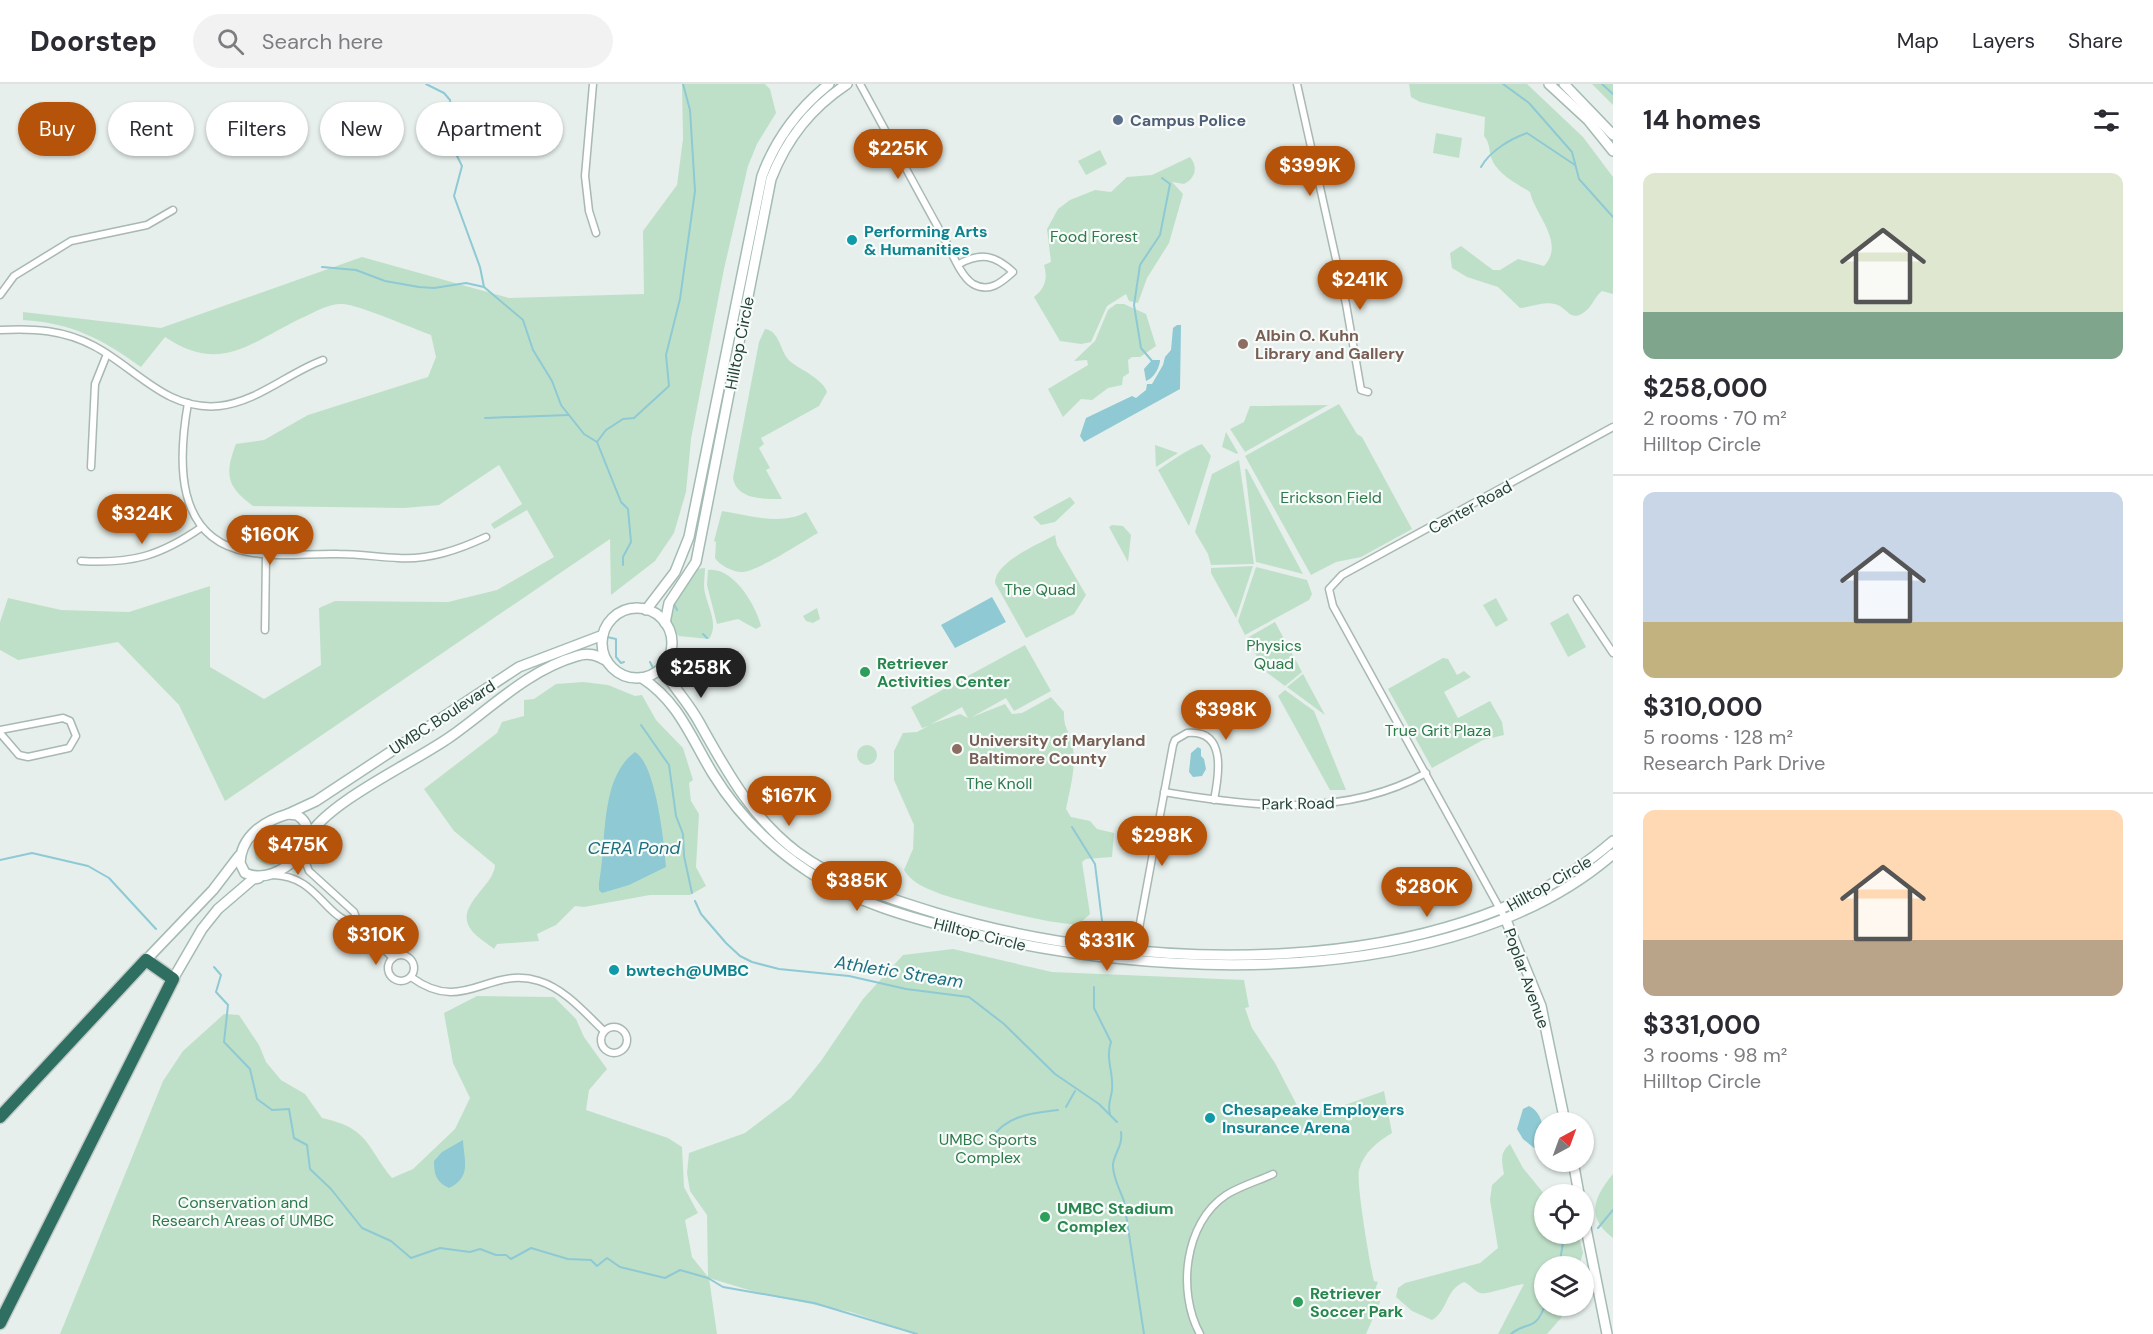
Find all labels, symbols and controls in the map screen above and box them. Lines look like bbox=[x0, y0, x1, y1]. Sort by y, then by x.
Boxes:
search box bbox=[193, 14, 613, 68]
text: Doorstep bbox=[30, 23, 157, 60]
icon: search bbox=[214, 25, 247, 58]
text: Search here bbox=[262, 27, 383, 56]
text: Map bbox=[1897, 27, 1939, 55]
text: Layers bbox=[1972, 27, 2035, 55]
text: Share bbox=[2068, 27, 2123, 55]
chip: Buy bbox=[18, 102, 96, 156]
chip: Rent bbox=[108, 102, 194, 156]
chip: Filters bbox=[206, 102, 308, 156]
chip: New bbox=[320, 102, 404, 156]
chip: Apartment bbox=[416, 102, 563, 156]
text: 14 homes bbox=[1643, 103, 1761, 137]
icon: filters bbox=[2090, 104, 2123, 137]
place label: Campus Police bbox=[1130, 110, 1246, 131]
marker: Campus Police bbox=[1111, 113, 1125, 127]
pin: $225K bbox=[856, 129, 940, 180]
text: $225K bbox=[868, 135, 928, 161]
pin: $399K bbox=[1268, 146, 1352, 197]
text: $399K bbox=[1279, 152, 1341, 178]
icon: home bbox=[1829, 212, 1937, 320]
place label: Performing Arts & Humanities bbox=[864, 221, 987, 260]
park label: Food Forest bbox=[1050, 226, 1138, 247]
marker: Performing Arts & Humanities bbox=[845, 233, 859, 247]
pin: $241K bbox=[1318, 260, 1402, 311]
text: $241K bbox=[1332, 266, 1388, 292]
street label: Hilltop Circle bbox=[720, 295, 759, 391]
place label: Albin O. Kuhn Library and Gallery bbox=[1255, 325, 1405, 364]
marker: Albin O. Kuhn Library and Gallery bbox=[1236, 337, 1250, 351]
text: $258,000 bbox=[1643, 371, 1768, 405]
text: 2 rooms · 70 m² bbox=[1643, 405, 1787, 431]
text: Hilltop Circle bbox=[1643, 431, 1761, 457]
street label: Center Road bbox=[1425, 476, 1516, 539]
park label: Erickson Field bbox=[1280, 487, 1382, 508]
pin: $324K bbox=[100, 494, 184, 545]
text: $324K bbox=[111, 500, 173, 526]
pin: $160K bbox=[228, 515, 312, 566]
text: $160K bbox=[240, 521, 300, 547]
icon: home bbox=[1829, 531, 1937, 639]
park label: The Quad bbox=[1004, 579, 1076, 600]
park label: Physics Quad bbox=[1246, 635, 1302, 674]
pin: $258K bbox=[659, 648, 743, 699]
place label: Retriever Activities Center bbox=[877, 653, 1010, 692]
text: $258K bbox=[670, 654, 732, 680]
marker: Retriever Activities Center bbox=[858, 665, 872, 679]
street label: UMBC Boulevard bbox=[385, 675, 499, 760]
pin: $398K bbox=[1184, 690, 1268, 741]
text: $310,000 bbox=[1643, 690, 1763, 724]
text: $398K bbox=[1195, 696, 1257, 722]
park label: True Grit Plaza bbox=[1385, 720, 1491, 741]
text: 5 rooms · 128 m² bbox=[1643, 724, 1793, 750]
place label: University of Maryland Baltimore County bbox=[969, 730, 1146, 769]
marker: University of Maryland Baltimore County bbox=[950, 742, 964, 756]
text: Research Park Drive bbox=[1643, 750, 1825, 776]
park label: The Knoll bbox=[966, 773, 1032, 794]
pin: $167K bbox=[747, 776, 831, 827]
text: $167K bbox=[761, 782, 817, 808]
street label: Park Road bbox=[1261, 792, 1335, 815]
pin: $298K bbox=[1120, 816, 1204, 867]
text: $298K bbox=[1131, 822, 1193, 848]
pin: $475K bbox=[256, 825, 340, 876]
text: $475K bbox=[268, 831, 328, 857]
water label: CERA Pond bbox=[588, 836, 681, 860]
icon: home bbox=[1829, 849, 1937, 957]
street label: Hilltop Circle bbox=[1503, 851, 1595, 916]
pin: $385K bbox=[815, 861, 899, 912]
text: $385K bbox=[826, 867, 888, 893]
pin: $280K bbox=[1385, 867, 1469, 918]
text: $280K bbox=[1395, 873, 1459, 899]
street label: Hilltop Circle bbox=[932, 913, 1028, 956]
pin: $310K bbox=[334, 915, 418, 966]
text: $310K bbox=[347, 921, 405, 947]
pin: $331K bbox=[1065, 921, 1149, 972]
street label: Poplar Avenue bbox=[1499, 925, 1554, 1031]
text: $331K bbox=[1079, 927, 1135, 953]
water label: Athletic Stream bbox=[832, 950, 965, 994]
place label: bwtech@UMBC bbox=[626, 960, 749, 981]
marker: bwtech@UMBC bbox=[607, 963, 621, 977]
text: $331,000 bbox=[1643, 1008, 1761, 1042]
text: 3 rooms · 98 m² bbox=[1643, 1042, 1787, 1068]
text: Hilltop Circle bbox=[1643, 1068, 1761, 1094]
place label: Chesapeake Employers Insurance Arena bbox=[1222, 1099, 1405, 1138]
marker: Chesapeake Employers Insurance Arena bbox=[1203, 1111, 1217, 1125]
north arrow bbox=[1534, 1112, 1594, 1172]
map controls bbox=[1534, 1112, 1594, 1316]
park label: UMBC Sports Complex bbox=[939, 1129, 1037, 1168]
button: locate bbox=[1534, 1184, 1594, 1244]
park label: Conservation and Research Areas of UMBC bbox=[152, 1192, 334, 1231]
place label: UMBC Stadium Complex bbox=[1057, 1198, 1174, 1237]
marker: UMBC Stadium Complex bbox=[1038, 1210, 1052, 1224]
button: layers bbox=[1534, 1256, 1594, 1316]
place label: Retriever Soccer Park bbox=[1310, 1283, 1404, 1322]
marker: Retriever Soccer Park bbox=[1291, 1295, 1305, 1309]

